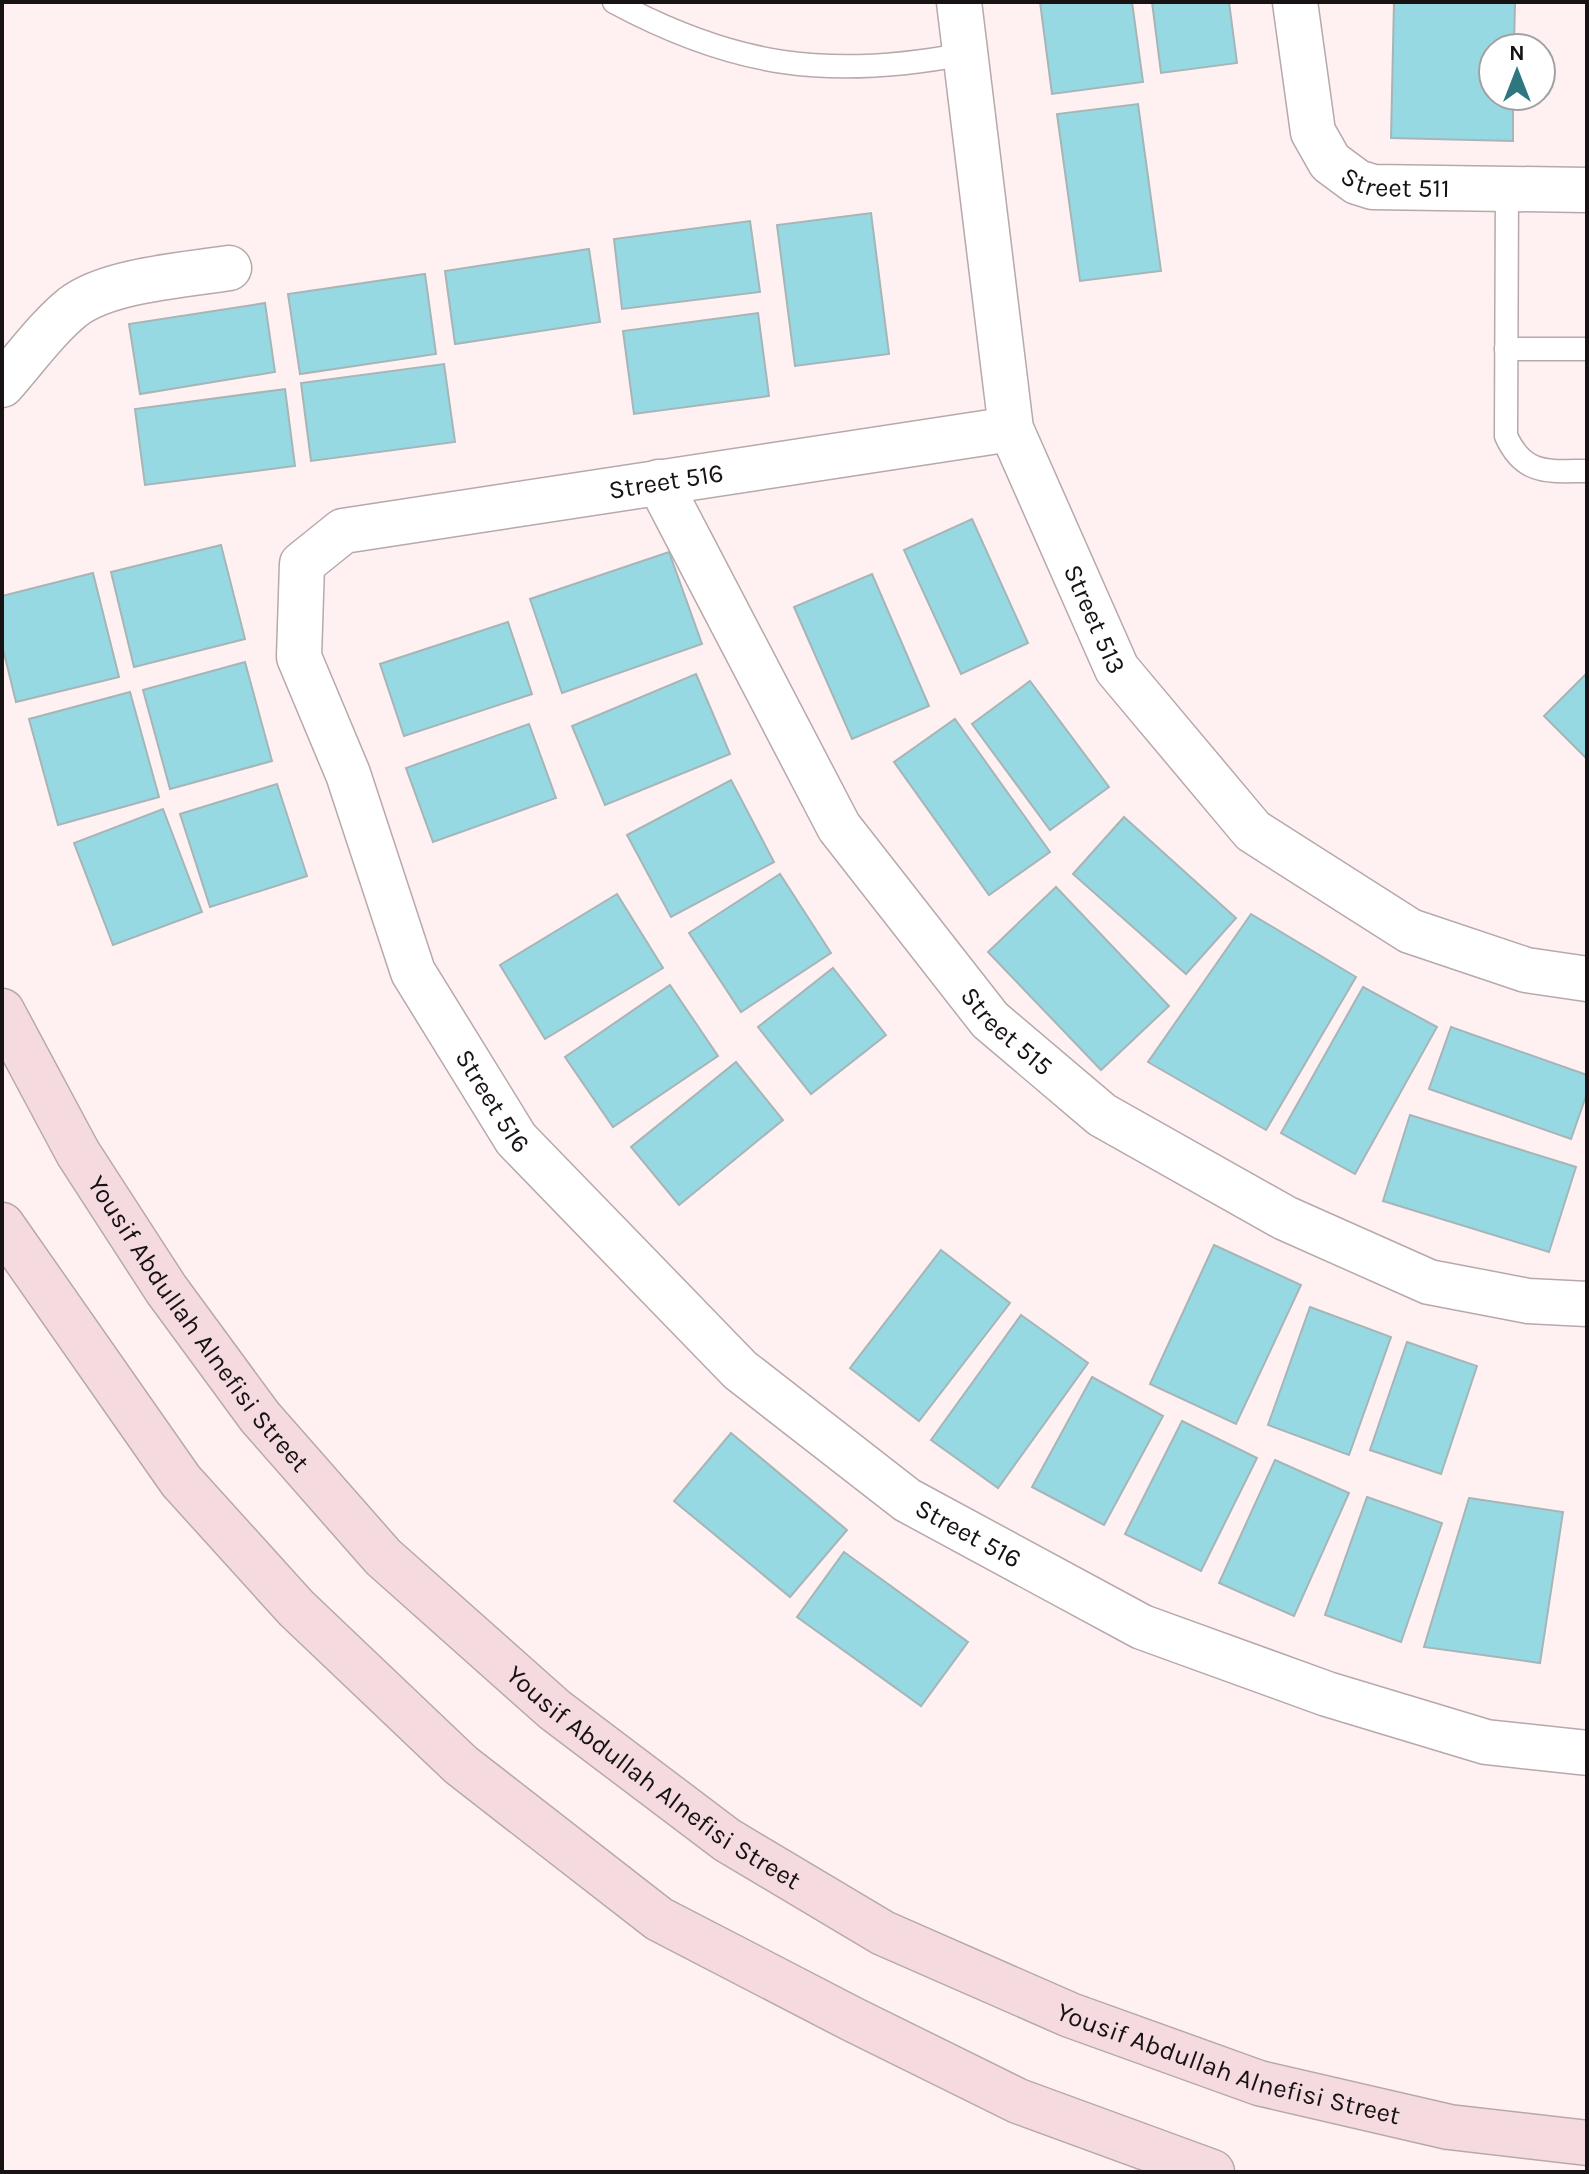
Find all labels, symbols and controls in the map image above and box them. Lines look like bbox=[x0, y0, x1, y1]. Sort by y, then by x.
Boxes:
north arrow bbox=[1477, 32, 1557, 112]
text: N bbox=[1509, 40, 1525, 66]
street label: Street 511 bbox=[1335, 160, 1450, 204]
street label: Street 516 bbox=[607, 457, 726, 506]
street label: Street 513 bbox=[1057, 560, 1132, 679]
street label: Street 515 bbox=[954, 981, 1059, 1082]
street label: Street 516 bbox=[448, 1044, 536, 1159]
street label: Yousif Abdullah Alnefisi Street bbox=[81, 1170, 316, 1478]
street label: Street 516 bbox=[910, 1492, 1026, 1575]
street label: Yousif Abdullah Alnefisi Street bbox=[500, 1659, 806, 1896]
street label: Yousif Abdullah Alnefisi Street bbox=[1052, 1996, 1403, 2131]

